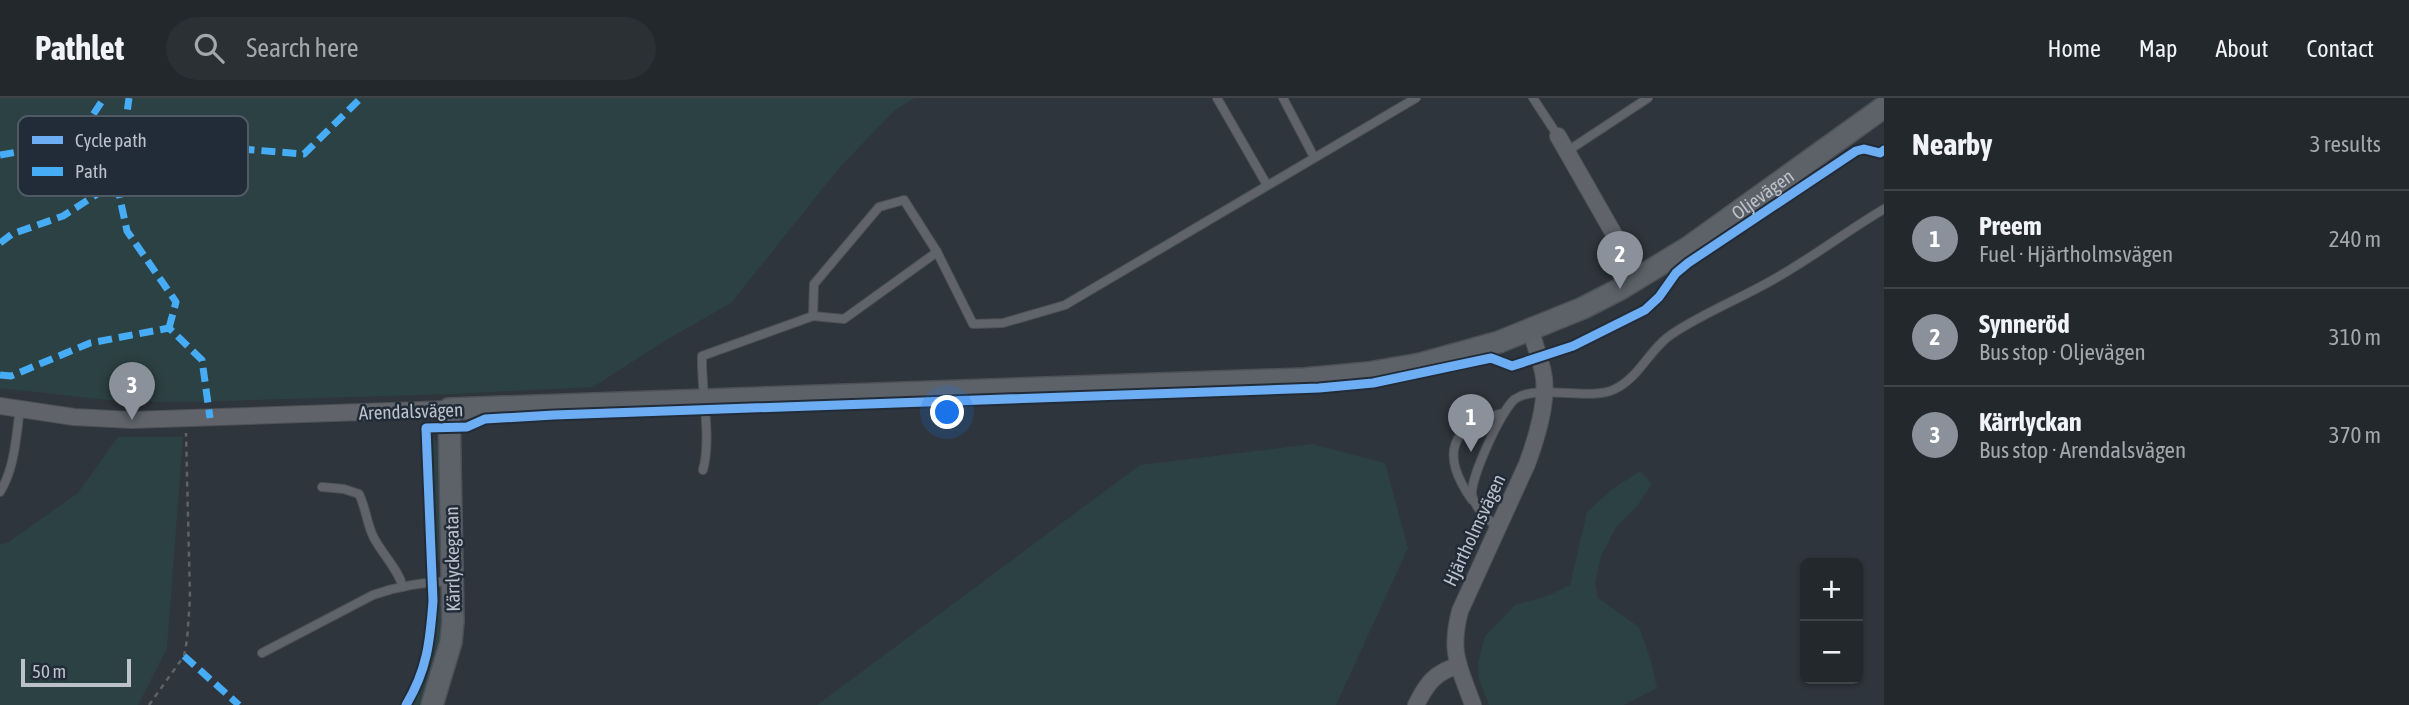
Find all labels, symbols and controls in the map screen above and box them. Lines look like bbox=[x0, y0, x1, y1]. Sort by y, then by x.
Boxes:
search box bbox=[166, 17, 656, 80]
text: Pathlet bbox=[35, 29, 124, 67]
icon: search bbox=[190, 29, 228, 67]
text: Search here bbox=[246, 33, 358, 63]
text: Home bbox=[2047, 35, 2101, 62]
text: Map bbox=[2139, 35, 2177, 62]
text: About bbox=[2215, 35, 2268, 62]
text: Contact bbox=[2306, 35, 2374, 62]
legend bbox=[18, 116, 248, 196]
text: Nearby bbox=[1912, 127, 1992, 161]
text: Cycle path bbox=[75, 129, 147, 151]
text: 3 results bbox=[2310, 131, 2381, 157]
text: Path bbox=[75, 160, 107, 182]
street label: Oljevägen bbox=[1727, 165, 1798, 224]
text: Preem bbox=[1979, 211, 2042, 241]
text: 1 bbox=[1930, 226, 1940, 252]
text: 240 m bbox=[2329, 226, 2381, 252]
pin: 2 bbox=[1597, 231, 1643, 289]
text: Fuel · Hjärtholmsvägen bbox=[1979, 241, 2173, 267]
text: Synneröd bbox=[1979, 309, 2070, 339]
text: 2 bbox=[1930, 324, 1940, 350]
text: 310 m bbox=[2329, 324, 2381, 350]
text: Bus stop · Oljevägen bbox=[1979, 339, 2146, 365]
pin: 3 bbox=[109, 362, 155, 420]
pin: 1 bbox=[1448, 394, 1494, 452]
your location bbox=[930, 395, 964, 429]
street label: Arendalsvägen bbox=[358, 398, 464, 424]
text: Kärrlyckan bbox=[1979, 407, 2082, 437]
text: 3 bbox=[1930, 422, 1940, 448]
text: 370 m bbox=[2329, 422, 2381, 448]
text: Bus stop · Arendalsvägen bbox=[1979, 437, 2186, 463]
street label: Hjärtholmsvägen bbox=[1439, 471, 1509, 589]
street label: Kärrlyckegatan bbox=[440, 506, 464, 612]
map controls bbox=[1800, 558, 1863, 684]
button: + bbox=[1800, 558, 1863, 621]
button: − bbox=[1800, 621, 1863, 684]
scale bar bbox=[21, 656, 131, 688]
text: 50 m bbox=[32, 660, 66, 682]

